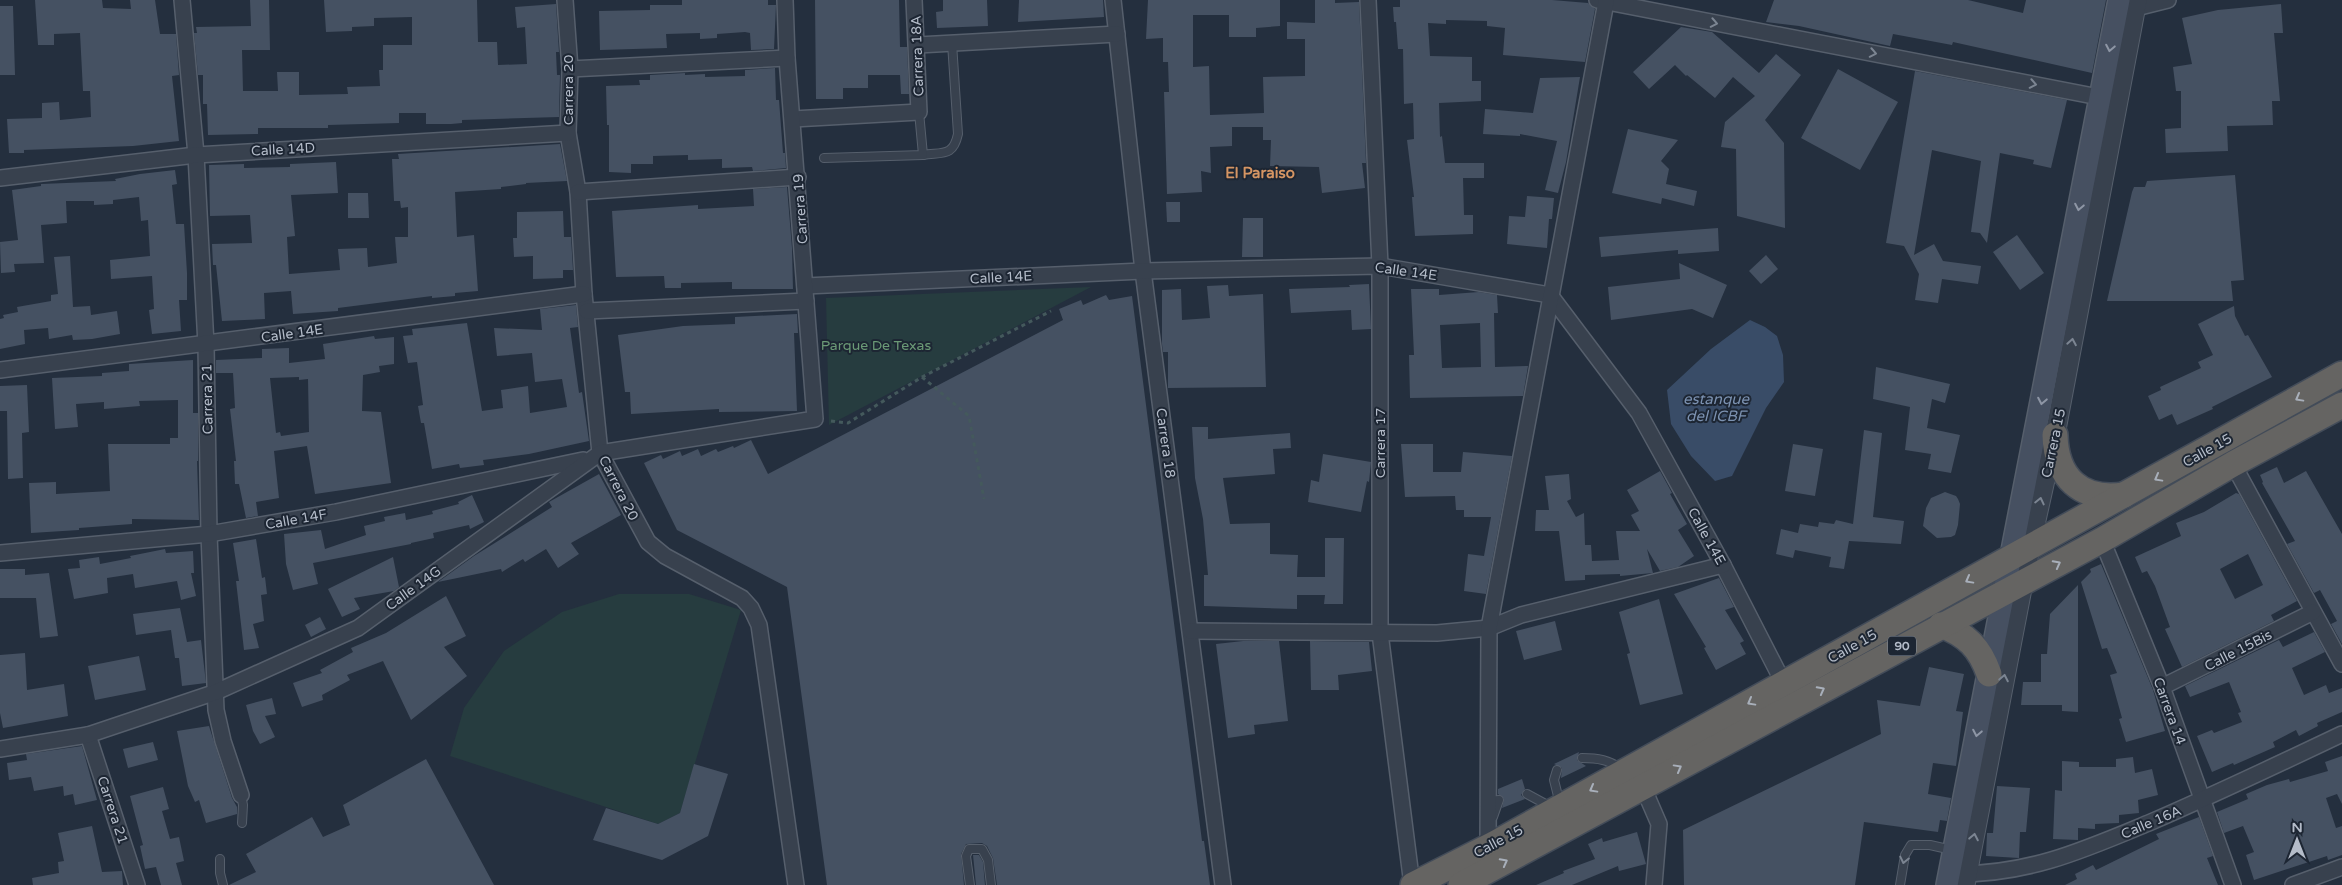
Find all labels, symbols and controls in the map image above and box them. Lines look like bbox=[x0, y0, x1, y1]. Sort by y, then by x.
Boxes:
street label: Carrera 18A bbox=[908, 15, 927, 97]
one-way arrow bbox=[1709, 17, 1718, 28]
one-way arrow bbox=[2105, 43, 2116, 52]
one-way arrow bbox=[1869, 48, 1878, 58]
street label: Carrera 20 bbox=[560, 55, 577, 125]
one-way arrow bbox=[2028, 78, 2037, 89]
street label: Calle 14D bbox=[251, 139, 316, 160]
district label: El Paraiso bbox=[1225, 164, 1295, 182]
street label: Carrera 19 bbox=[790, 173, 811, 245]
one-way arrow bbox=[2074, 203, 2084, 212]
street label: Calle 14E bbox=[1374, 259, 1438, 284]
street label: Calle 14E bbox=[969, 267, 1033, 288]
street label: Calle 14E bbox=[260, 321, 324, 346]
park label: Parque De Texas bbox=[821, 337, 931, 354]
one-way arrow bbox=[2067, 337, 2077, 346]
street label: Carrera 21 bbox=[198, 364, 217, 434]
water label: estanque del ICBF bbox=[1683, 390, 1751, 425]
one-way arrow bbox=[2296, 392, 2305, 402]
one-way arrow bbox=[2037, 397, 2047, 406]
street label: Carrera 18 bbox=[1152, 407, 1179, 479]
street label: Carrera 15 bbox=[2038, 407, 2069, 479]
street label: Carrera 17 bbox=[1372, 408, 1389, 478]
street label: Calle 15 bbox=[2180, 430, 2235, 471]
street label: Carrera 20 bbox=[595, 453, 642, 524]
one-way arrow bbox=[2154, 471, 2163, 481]
one-way arrow bbox=[2034, 497, 2045, 506]
street label: Calle 14E bbox=[1684, 505, 1729, 568]
street label: Calle 14F bbox=[264, 506, 329, 533]
one-way arrow bbox=[2051, 560, 2060, 570]
street label: Calle 14G bbox=[382, 563, 444, 614]
one-way arrow bbox=[1966, 574, 1975, 584]
street label: Calle 15 bbox=[1825, 626, 1880, 667]
street label: Calle 15Bis bbox=[2202, 626, 2275, 675]
road number: 90 bbox=[1888, 636, 1916, 656]
one-way arrow bbox=[1999, 673, 2009, 682]
street label: Carrera 14 bbox=[2149, 675, 2190, 747]
one-way arrow bbox=[1815, 686, 1824, 696]
one-way arrow bbox=[1747, 696, 1756, 706]
one-way arrow bbox=[1972, 728, 1983, 737]
one-way arrow bbox=[1672, 764, 1681, 774]
street label: Carrera 21 bbox=[94, 774, 132, 846]
one-way arrow bbox=[1590, 783, 1599, 793]
street label: Calle 16A bbox=[2118, 802, 2184, 843]
north arrow bbox=[2272, 815, 2322, 865]
text: N bbox=[2291, 819, 2303, 836]
street label: Calle 15 bbox=[1471, 821, 1526, 862]
one-way arrow bbox=[1968, 833, 1978, 842]
one-way arrow bbox=[1899, 856, 1910, 865]
one-way arrow bbox=[1499, 858, 1508, 868]

